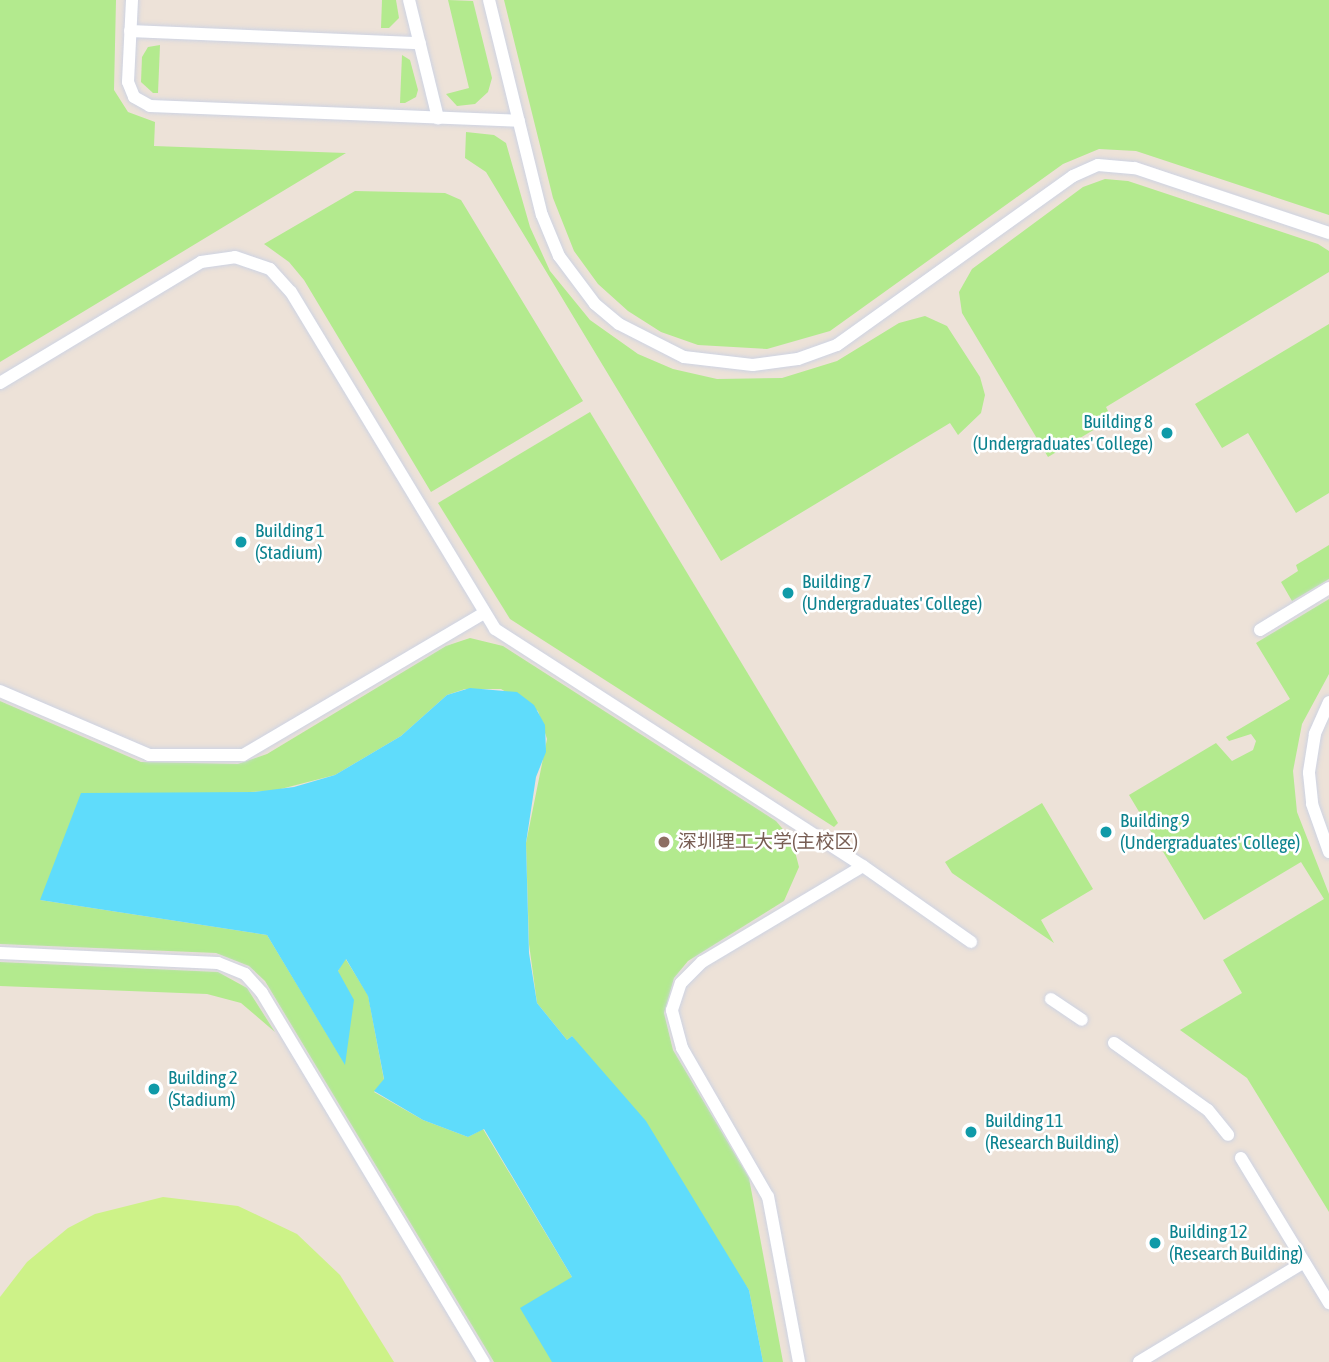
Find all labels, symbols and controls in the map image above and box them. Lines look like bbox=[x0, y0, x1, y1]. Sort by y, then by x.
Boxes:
place label: Building 8 (Undergraduates' College) bbox=[973, 411, 1153, 455]
marker: Building 8 (Undergraduates' College) bbox=[1159, 425, 1175, 441]
place label: Building 1 (Stadium) bbox=[255, 520, 325, 564]
marker: Building 1 (Stadium) bbox=[233, 534, 249, 550]
place label: Building 7 (Undergraduates' College) bbox=[802, 571, 982, 615]
marker: Building 7 (Undergraduates' College) bbox=[780, 585, 796, 601]
place label: Building 9 (Undergraduates' College) bbox=[1120, 810, 1300, 854]
marker: Building 9 (Undergraduates' College) bbox=[1098, 824, 1114, 840]
place label: 深圳理工大学(主校区) bbox=[678, 831, 858, 853]
marker: 深圳理工大学(主校区) bbox=[656, 834, 672, 850]
place label: Building 2 (Stadium) bbox=[168, 1067, 238, 1111]
marker: Building 2 (Stadium) bbox=[146, 1081, 162, 1097]
place label: Building 11 (Research Building) bbox=[985, 1110, 1119, 1154]
marker: Building 11 (Research Building) bbox=[963, 1124, 979, 1140]
place label: Building 12 (Research Building) bbox=[1169, 1221, 1303, 1265]
marker: Building 12 (Research Building) bbox=[1147, 1235, 1163, 1251]

